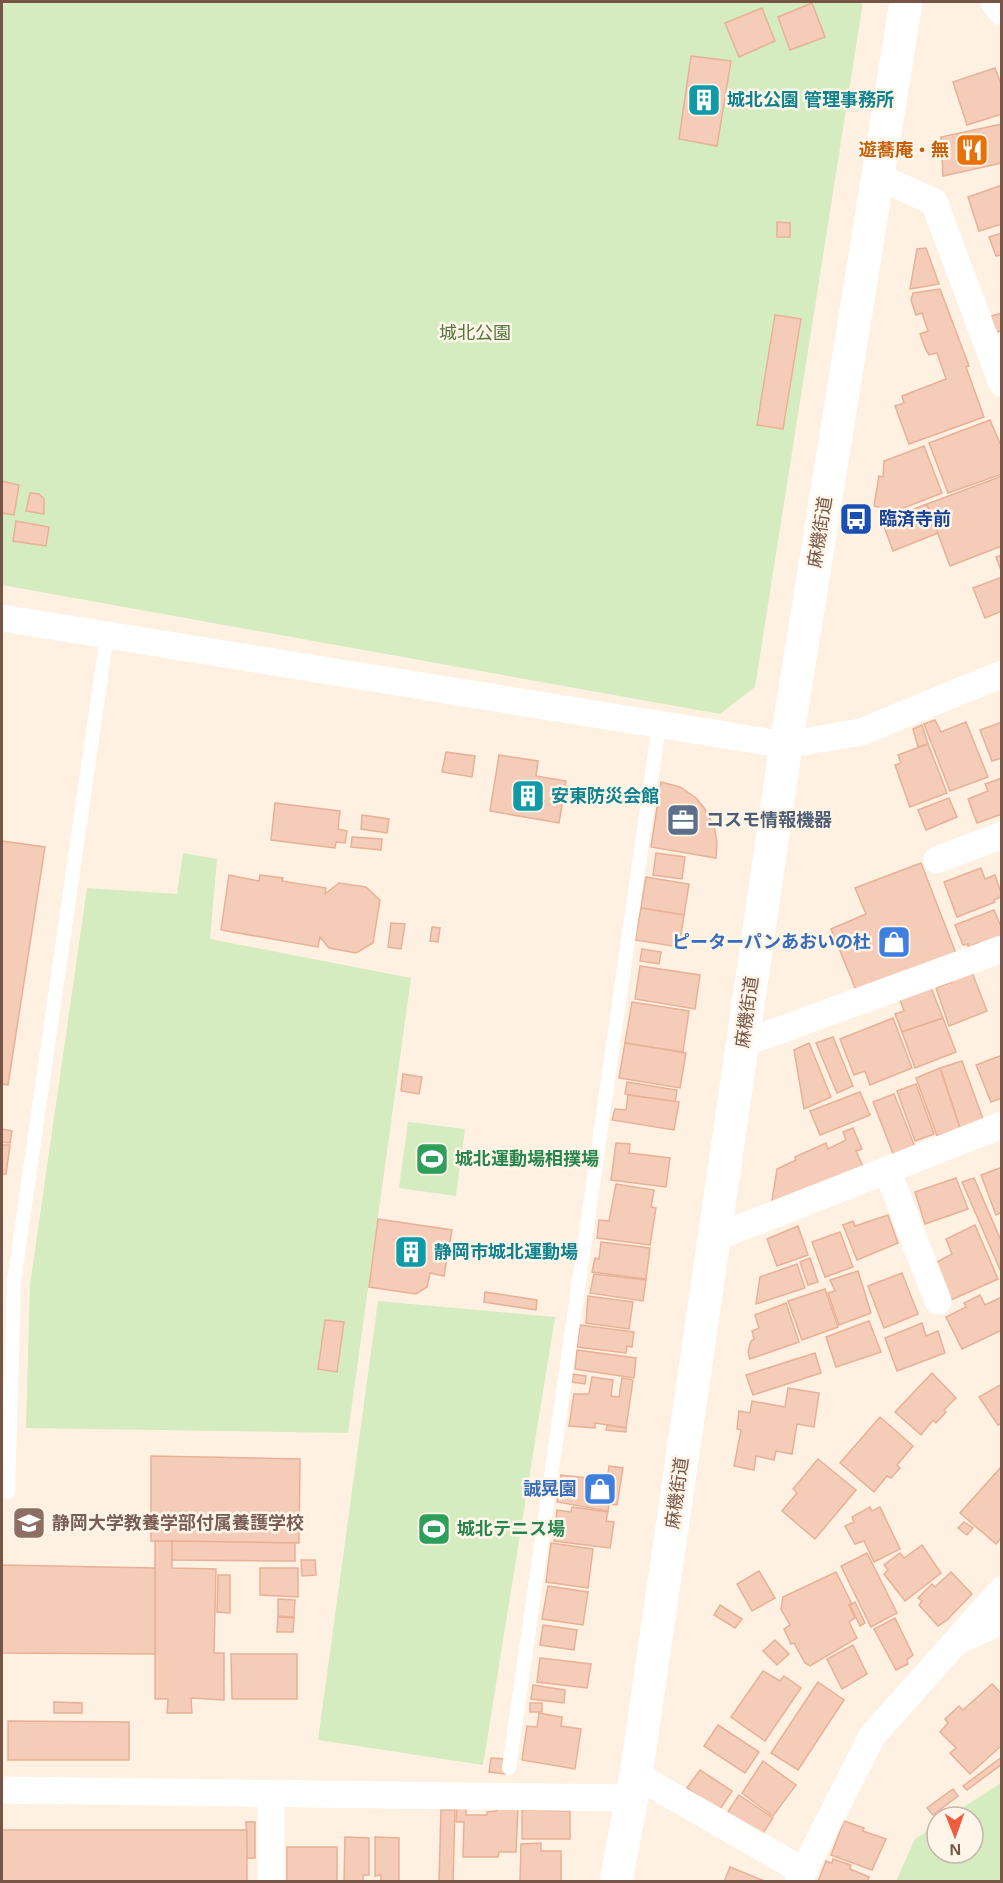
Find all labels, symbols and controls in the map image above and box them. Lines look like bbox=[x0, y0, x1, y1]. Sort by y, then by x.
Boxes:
building icon: 城北公園 管理事務所 bbox=[686, 82, 722, 118]
place label: 城北公園 管理事務所 bbox=[727, 90, 894, 110]
restaurant icon: 遊蕎庵・無 bbox=[954, 132, 990, 168]
place label: 遊蕎庵・無 bbox=[859, 140, 949, 160]
park label: 城北公園 bbox=[439, 323, 511, 343]
street label: 麻機街道 bbox=[804, 495, 836, 569]
bus stop icon: 臨済寺前 bbox=[838, 501, 874, 537]
place label: 臨済寺前 bbox=[879, 508, 951, 529]
building icon: 安東防災会館 bbox=[510, 778, 546, 814]
place label: 安東防災会館 bbox=[551, 786, 659, 806]
office icon: コスモ情報機器 bbox=[665, 802, 701, 838]
place label: コスモ情報機器 bbox=[706, 810, 832, 830]
shop icon: ピーターパンあおいの杜 bbox=[876, 924, 912, 960]
place label: ピーターパンあおいの杜 bbox=[672, 932, 871, 952]
street label: 麻機街道 bbox=[732, 975, 762, 1049]
sports icon: 城北運動場相撲場 bbox=[414, 1141, 450, 1177]
place label: 城北運動場相撲場 bbox=[455, 1149, 599, 1169]
building icon: 静岡市城北運動場 bbox=[393, 1234, 429, 1270]
place label: 静岡市城北運動場 bbox=[434, 1242, 578, 1262]
street label: 麻機街道 bbox=[662, 1456, 692, 1530]
shop icon: 誠晃園 bbox=[582, 1471, 618, 1507]
place label: 誠晃園 bbox=[523, 1479, 577, 1499]
school or university icon: 静岡大学教養学部付属養護学校 bbox=[11, 1505, 47, 1541]
sports icon: 城北テニス場 bbox=[416, 1511, 452, 1547]
place label: 静岡大学教養学部付属養護学校 bbox=[52, 1513, 304, 1533]
place label: 城北テニス場 bbox=[457, 1519, 565, 1539]
north arrow bbox=[925, 1805, 985, 1865]
text: N bbox=[949, 1841, 961, 1858]

